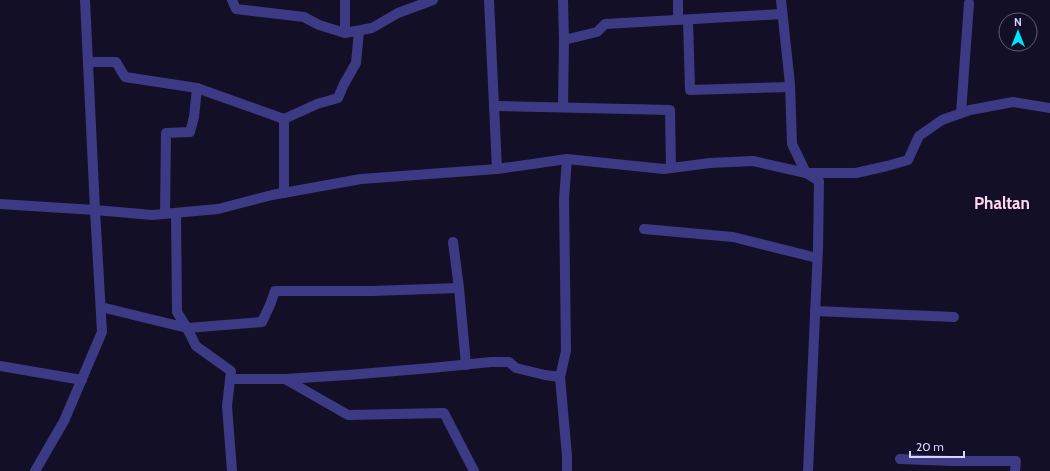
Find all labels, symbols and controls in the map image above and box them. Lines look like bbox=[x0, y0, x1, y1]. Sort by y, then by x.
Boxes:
north arrow bbox=[998, 12, 1038, 52]
text: N bbox=[1014, 15, 1022, 29]
district label: Phaltan bbox=[974, 193, 1030, 213]
scale bar bbox=[910, 433, 964, 459]
text: 20 m bbox=[916, 439, 944, 454]

